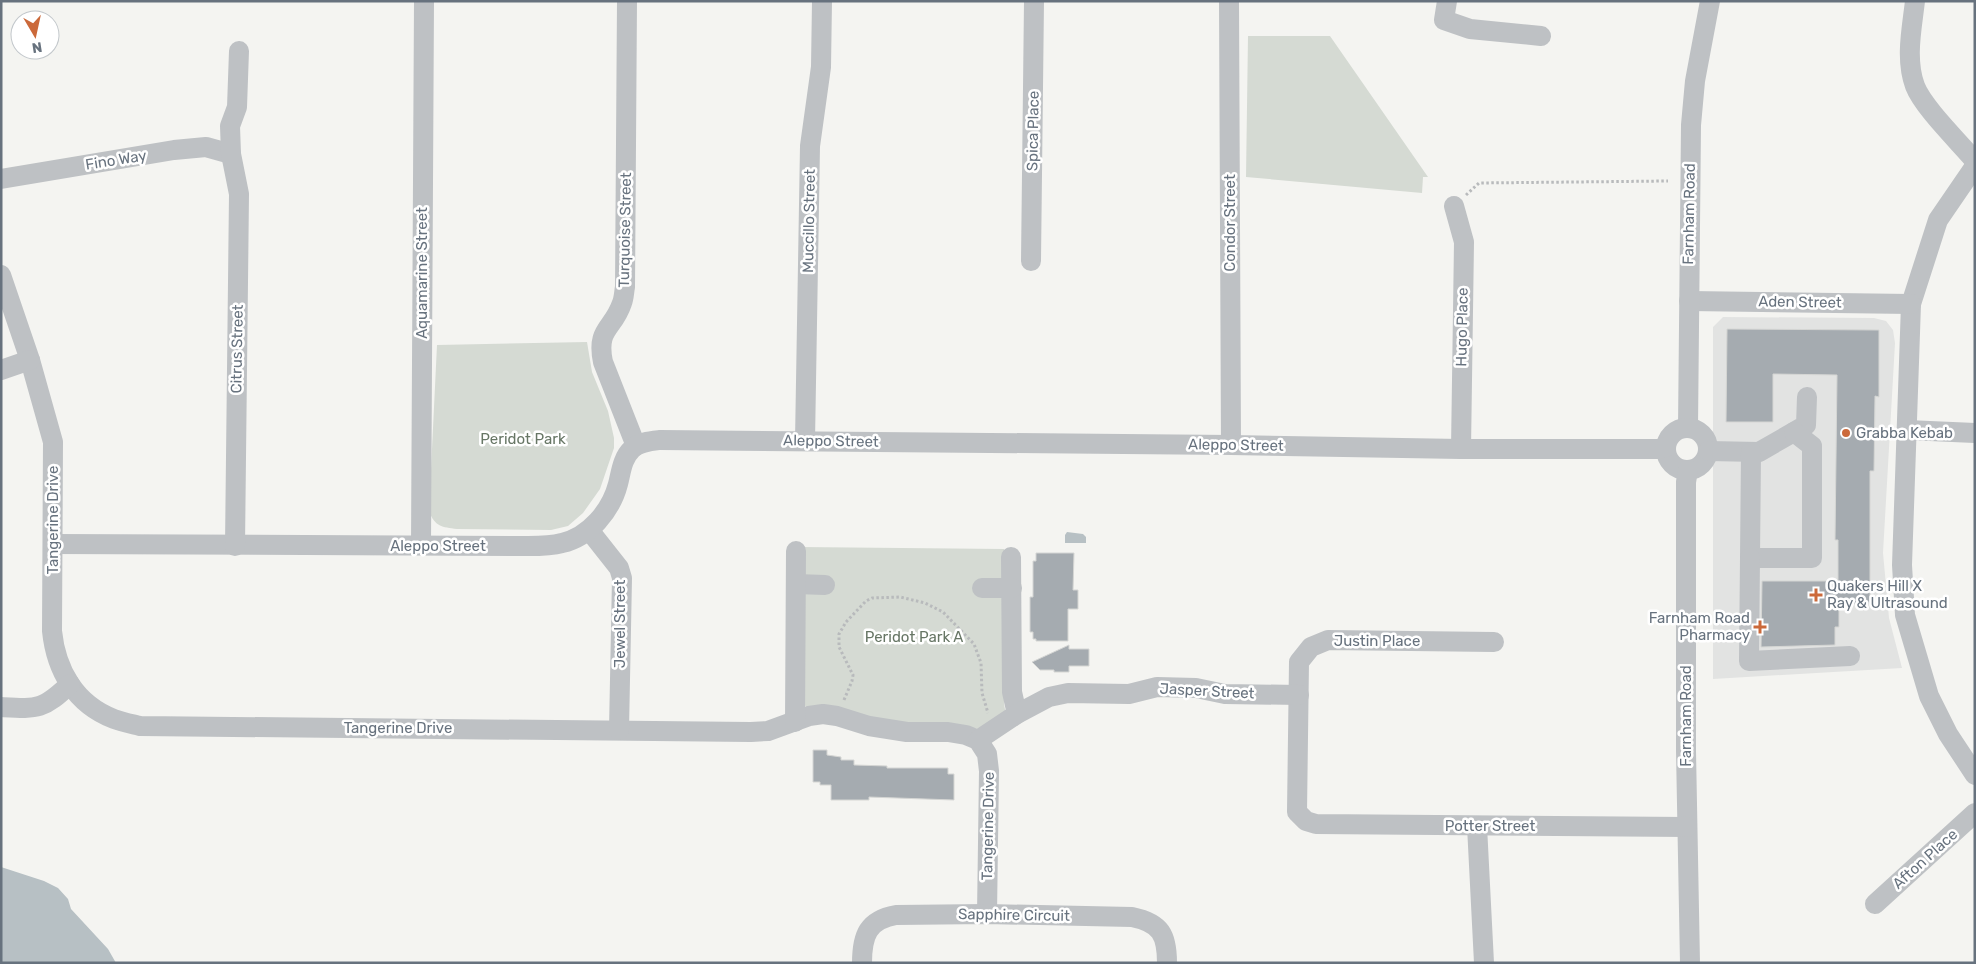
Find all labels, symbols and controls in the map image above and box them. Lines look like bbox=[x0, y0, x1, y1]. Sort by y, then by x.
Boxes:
north arrow bbox=[10, 10, 60, 60]
text: N bbox=[31, 38, 43, 57]
street label: Spica Place bbox=[1023, 91, 1043, 171]
street label: Fino Way bbox=[84, 146, 148, 174]
street label: Farnham Road bbox=[1679, 163, 1699, 265]
street label: Muccillo Street bbox=[799, 169, 819, 273]
street label: Turquoise Street bbox=[615, 172, 635, 288]
street label: Condor Street bbox=[1221, 174, 1239, 272]
street label: Aquamarine Street bbox=[413, 207, 431, 339]
street label: Hugo Place bbox=[1452, 287, 1472, 367]
street label: Aden Street bbox=[1758, 292, 1842, 312]
street label: Citrus Street bbox=[227, 304, 247, 394]
place label: Grabba Kebab bbox=[1856, 424, 1953, 442]
marker: Grabba Kebab bbox=[1840, 427, 1852, 439]
park label: Peridot Park bbox=[480, 430, 566, 448]
street label: Aleppo Street bbox=[783, 431, 879, 451]
street label: Aleppo Street bbox=[1188, 435, 1284, 455]
street label: Tangerine Drive bbox=[44, 466, 62, 574]
street label: Aleppo Street bbox=[390, 537, 486, 555]
place label: Quakers Hill X Ray & Ultrasound bbox=[1827, 577, 1948, 612]
street label: Jewel Street bbox=[611, 580, 629, 668]
marker: Quakers Hill X Ray & Ultrasound bbox=[1809, 588, 1823, 602]
place label: Farnham Road Pharmacy bbox=[1649, 609, 1750, 644]
marker: Farnham Road Pharmacy bbox=[1754, 621, 1766, 633]
park label: Peridot Park A bbox=[865, 628, 963, 646]
street label: Justin Place bbox=[1334, 632, 1420, 650]
street label: Farnham Road bbox=[1677, 665, 1695, 767]
street label: Jasper Street bbox=[1159, 680, 1255, 702]
street label: Tangerine Drive bbox=[344, 719, 452, 737]
street label: Tangerine Drive bbox=[978, 772, 998, 880]
street label: Potter Street bbox=[1445, 817, 1535, 835]
street label: Afton Place bbox=[1889, 825, 1961, 893]
street label: Sapphire Circuit bbox=[958, 905, 1070, 925]

